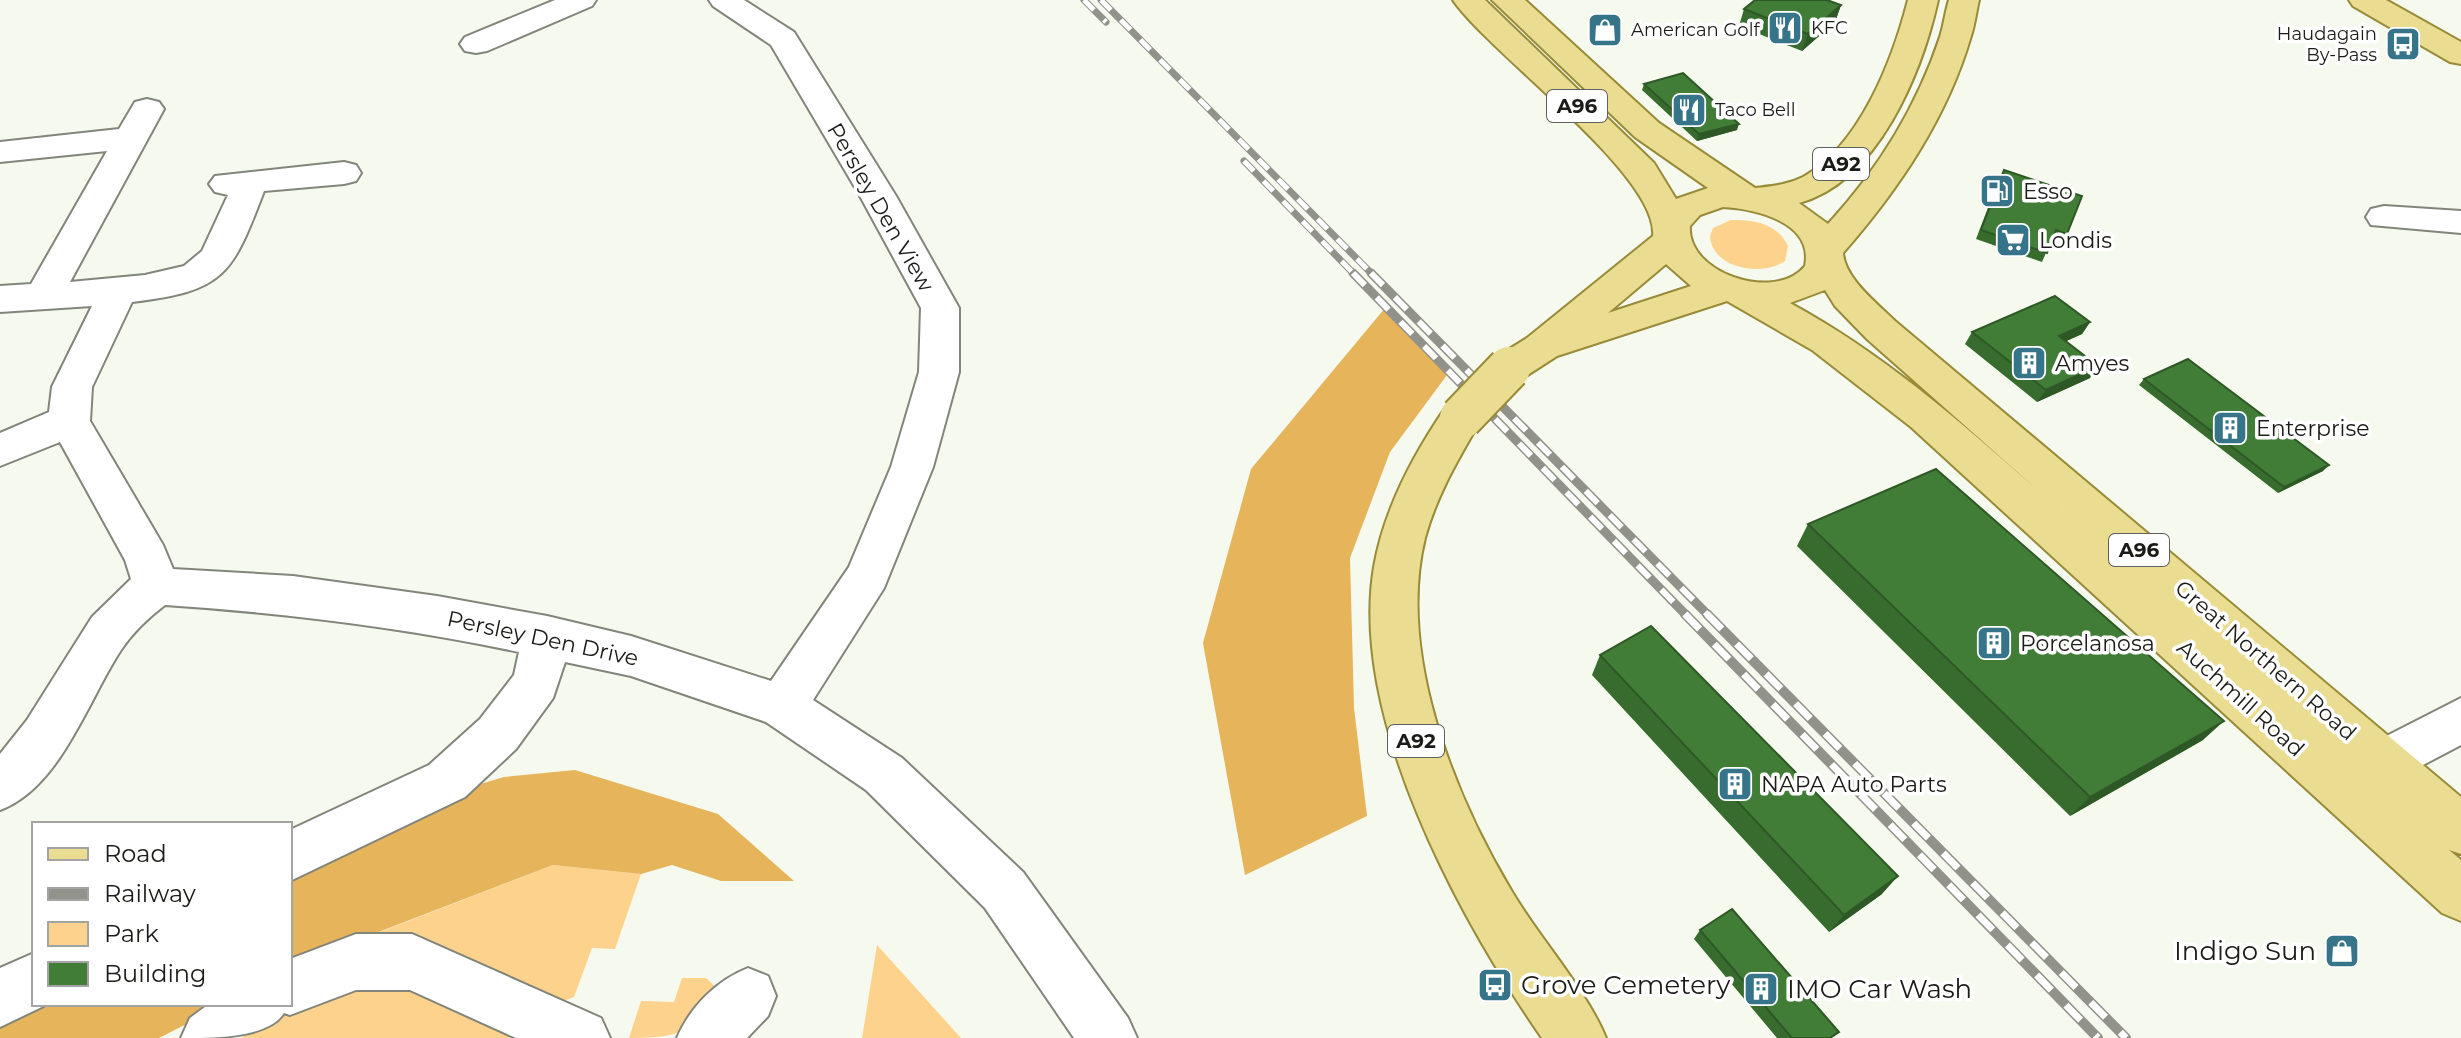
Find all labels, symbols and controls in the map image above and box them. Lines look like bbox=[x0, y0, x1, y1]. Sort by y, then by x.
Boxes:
restaurant icon: KFC bbox=[1766, 9, 1804, 47]
shop icon: American Golf bbox=[1586, 11, 1624, 49]
place label: KFC bbox=[1811, 17, 1848, 39]
place label: American Golf bbox=[1631, 19, 1760, 41]
place label: Haudagain By-Pass bbox=[2277, 23, 2377, 66]
bus stop icon: Haudagain By-Pass bbox=[2384, 25, 2422, 63]
road number: A96 bbox=[1547, 90, 1607, 122]
restaurant icon: Taco Bell bbox=[1670, 91, 1708, 129]
place label: Taco Bell bbox=[1715, 99, 1796, 121]
street label: Persley Den View bbox=[821, 118, 940, 297]
road number: A92 bbox=[1813, 148, 1869, 180]
fuel station icon: Esso bbox=[1978, 172, 2016, 210]
place label: Esso bbox=[2023, 178, 2073, 205]
supermarket icon: Londis bbox=[1994, 221, 2032, 259]
place label: Londis bbox=[2039, 227, 2112, 254]
building icon: Amyes bbox=[2010, 344, 2048, 382]
place label: Amyes bbox=[2055, 350, 2130, 377]
building icon: Enterprise bbox=[2211, 409, 2249, 447]
place label: Enterprise bbox=[2256, 415, 2370, 442]
road number: A96 bbox=[2109, 534, 2169, 566]
street label: Great Northern Road bbox=[2170, 574, 2362, 746]
street label: Persley Den Drive bbox=[445, 605, 641, 672]
building icon: Porcelanosa bbox=[1975, 624, 2013, 662]
place label: Porcelanosa bbox=[2020, 630, 2155, 657]
street label: Auchmill Road bbox=[2172, 634, 2310, 763]
road number: A92 bbox=[1388, 725, 1444, 757]
building icon: NAPA Auto Parts bbox=[1716, 765, 1754, 803]
place label: NAPA Auto Parts bbox=[1761, 771, 1947, 798]
legend bbox=[32, 822, 292, 1006]
text: Road bbox=[104, 839, 167, 868]
text: Railway bbox=[104, 879, 196, 908]
text: Park bbox=[104, 919, 159, 948]
shop icon: Indigo Sun bbox=[2323, 932, 2361, 970]
place label: Indigo Sun bbox=[2174, 935, 2316, 967]
text: Building bbox=[104, 959, 207, 988]
bus stop icon: Grove Cemetery bbox=[1476, 966, 1514, 1004]
place label: Grove Cemetery bbox=[1521, 969, 1731, 1001]
building icon: IMO Car Wash bbox=[1742, 970, 1780, 1008]
place label: IMO Car Wash bbox=[1787, 973, 1972, 1005]

